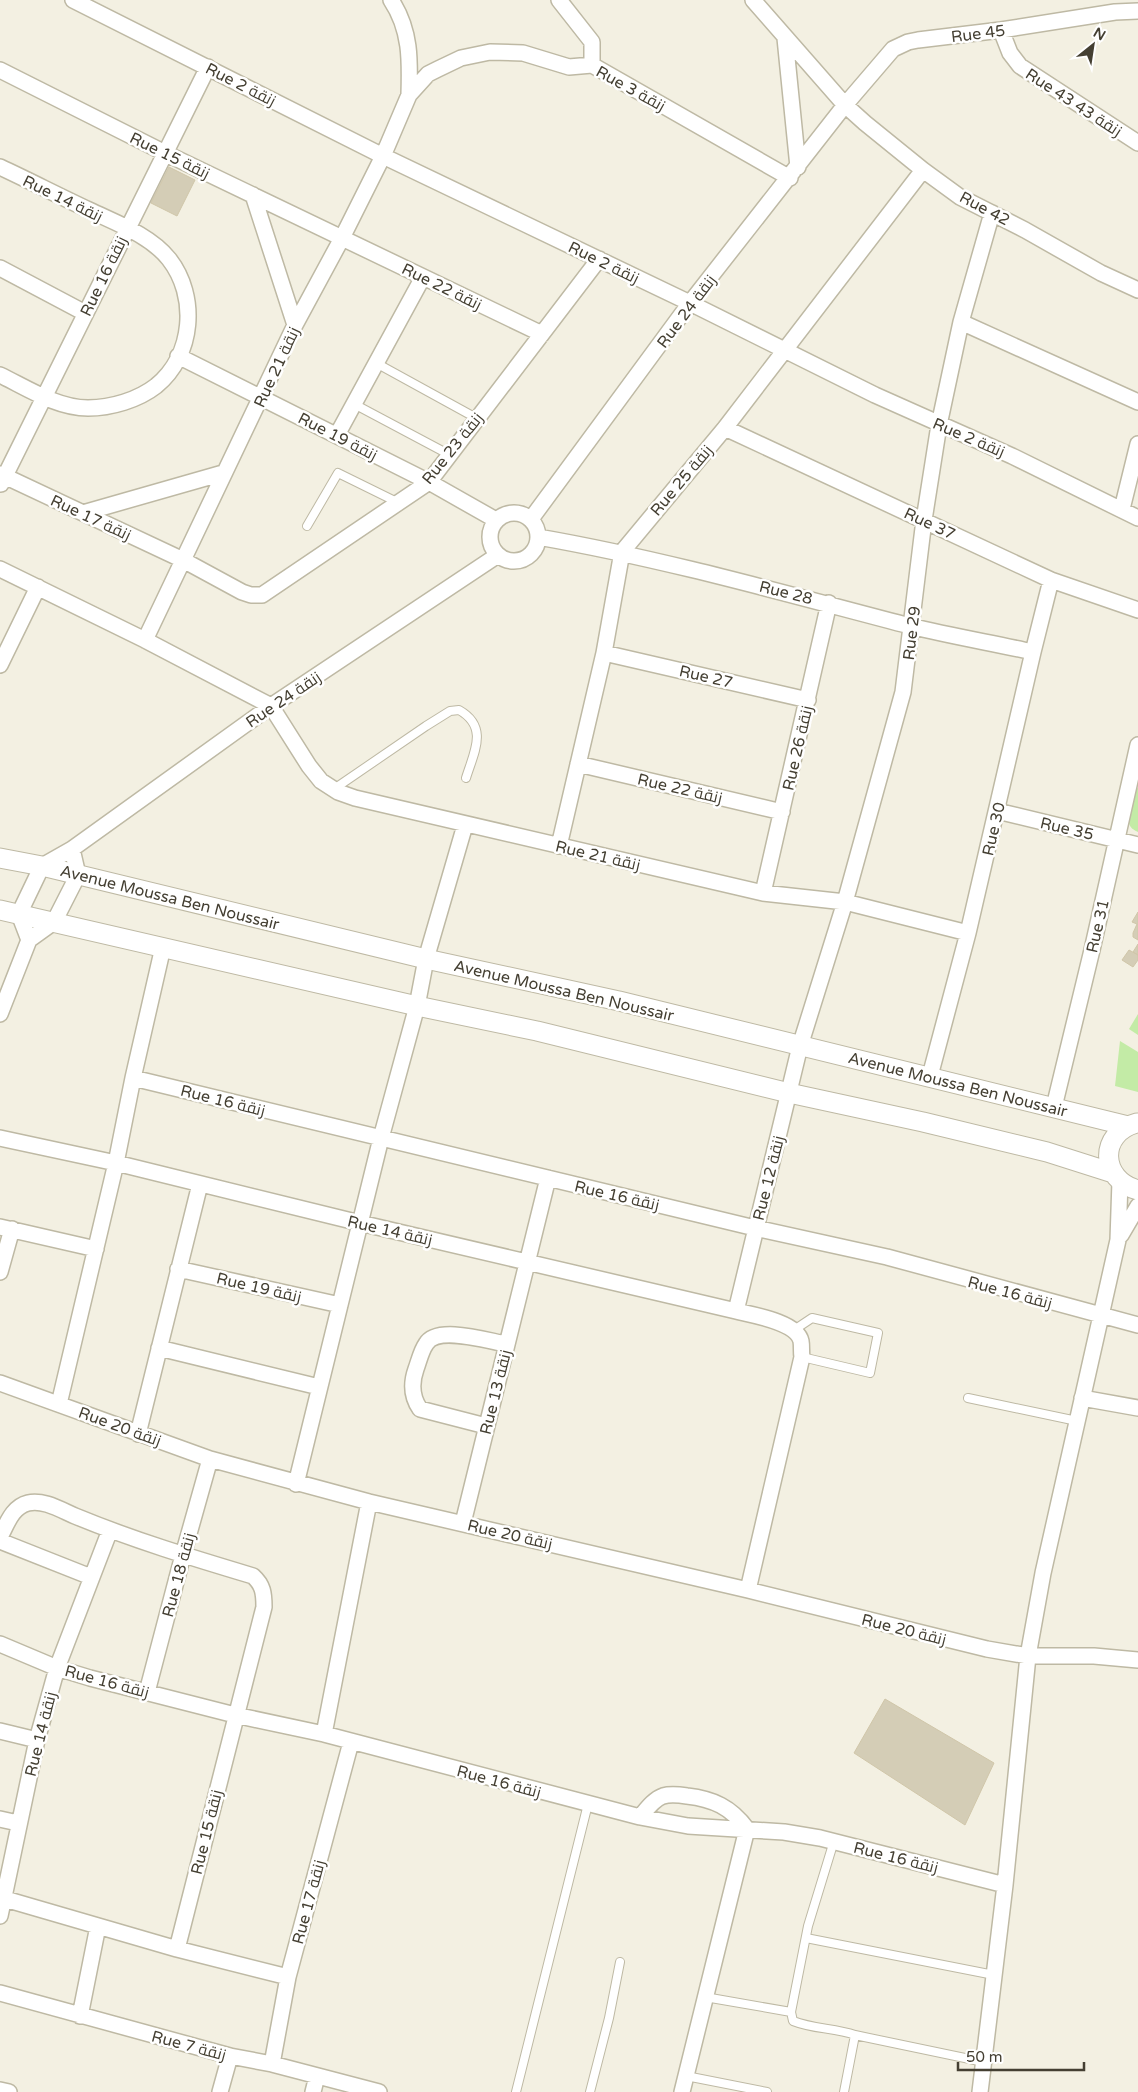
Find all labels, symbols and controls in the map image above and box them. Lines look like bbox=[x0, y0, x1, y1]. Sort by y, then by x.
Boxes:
north arrow bbox=[1068, 20, 1118, 70]
street label: Rue 45 bbox=[950, 21, 1006, 47]
text: N bbox=[1090, 24, 1108, 44]
street label: Rue 2 زنقة bbox=[202, 59, 279, 111]
street label: Rue 3 زنقة bbox=[592, 62, 669, 116]
street label: Rue 43 زنقة 43 bbox=[1022, 64, 1125, 141]
street label: Rue 15 زنقة bbox=[126, 128, 213, 184]
street label: Rue 14 زنقة bbox=[19, 171, 106, 227]
street label: Rue 42 bbox=[956, 187, 1013, 230]
street label: Rue 16 زنقة bbox=[76, 233, 132, 320]
street label: Rue 2 زنقة bbox=[565, 237, 642, 289]
street label: Rue 22 زنقة bbox=[398, 259, 485, 315]
street label: Rue 24 زنقة bbox=[653, 271, 721, 352]
street label: Rue 21 زنقة bbox=[250, 324, 304, 411]
street label: Rue 19 زنقة bbox=[294, 408, 381, 465]
street label: Rue 23 زنقة bbox=[418, 409, 488, 489]
street label: Rue 2 زنقة bbox=[929, 414, 1008, 462]
street label: Rue 25 زنقة bbox=[646, 441, 717, 520]
street label: Rue 17 زنقة bbox=[47, 491, 134, 545]
street label: Rue 37 bbox=[901, 503, 958, 544]
street label: Rue 28 bbox=[757, 577, 815, 609]
street label: Rue 29 bbox=[899, 605, 925, 661]
street label: Rue 27 bbox=[677, 661, 735, 693]
street label: Rue 24 زنقة bbox=[242, 667, 325, 732]
street label: Rue 26 زنقة bbox=[778, 704, 817, 793]
street label: Rue 22 زنقة bbox=[635, 769, 724, 808]
street label: Rue 30 bbox=[978, 800, 1010, 858]
street label: Rue 35 bbox=[1038, 813, 1096, 845]
street label: Rue 21 زنقة bbox=[553, 836, 642, 875]
street label: Avenue Moussa Ben Noussair bbox=[58, 861, 282, 935]
street label: Rue 31 bbox=[1082, 897, 1114, 955]
street label: Avenue Moussa Ben Noussair bbox=[452, 956, 677, 1026]
street label: Avenue Moussa Ben Noussair bbox=[846, 1048, 1070, 1122]
street label: Rue 16 زنقة bbox=[178, 1081, 267, 1121]
street label: Rue 12 زنقة bbox=[749, 1134, 789, 1223]
street label: Rue 16 زنقة bbox=[572, 1176, 661, 1215]
street label: Rue 14 زنقة bbox=[345, 1211, 434, 1250]
street label: Rue 19 زنقة bbox=[214, 1268, 303, 1307]
street label: Rue 16 زنقة bbox=[965, 1272, 1054, 1314]
street label: Rue 13 زنقة bbox=[476, 1348, 516, 1437]
street label: Rue 20 زنقة bbox=[76, 1403, 164, 1451]
street label: Rue 20 زنقة bbox=[465, 1515, 554, 1554]
street label: Rue 18 زنقة bbox=[158, 1531, 200, 1620]
street label: Rue 20 زنقة bbox=[859, 1610, 948, 1650]
street label: Rue 16 زنقة bbox=[62, 1661, 151, 1703]
street label: Rue 14 زنقة bbox=[21, 1690, 61, 1779]
street label: Rue 16 زنقة bbox=[454, 1761, 543, 1803]
street label: Rue 15 زنقة bbox=[187, 1788, 227, 1877]
street label: Rue 16 زنقة bbox=[851, 1838, 940, 1878]
street label: Rue 17 زنقة bbox=[288, 1858, 330, 1947]
street label: Rue 7 زنقة bbox=[149, 2026, 228, 2066]
scale bar bbox=[958, 2040, 1084, 2072]
text: 50 m bbox=[966, 2048, 1003, 2066]

